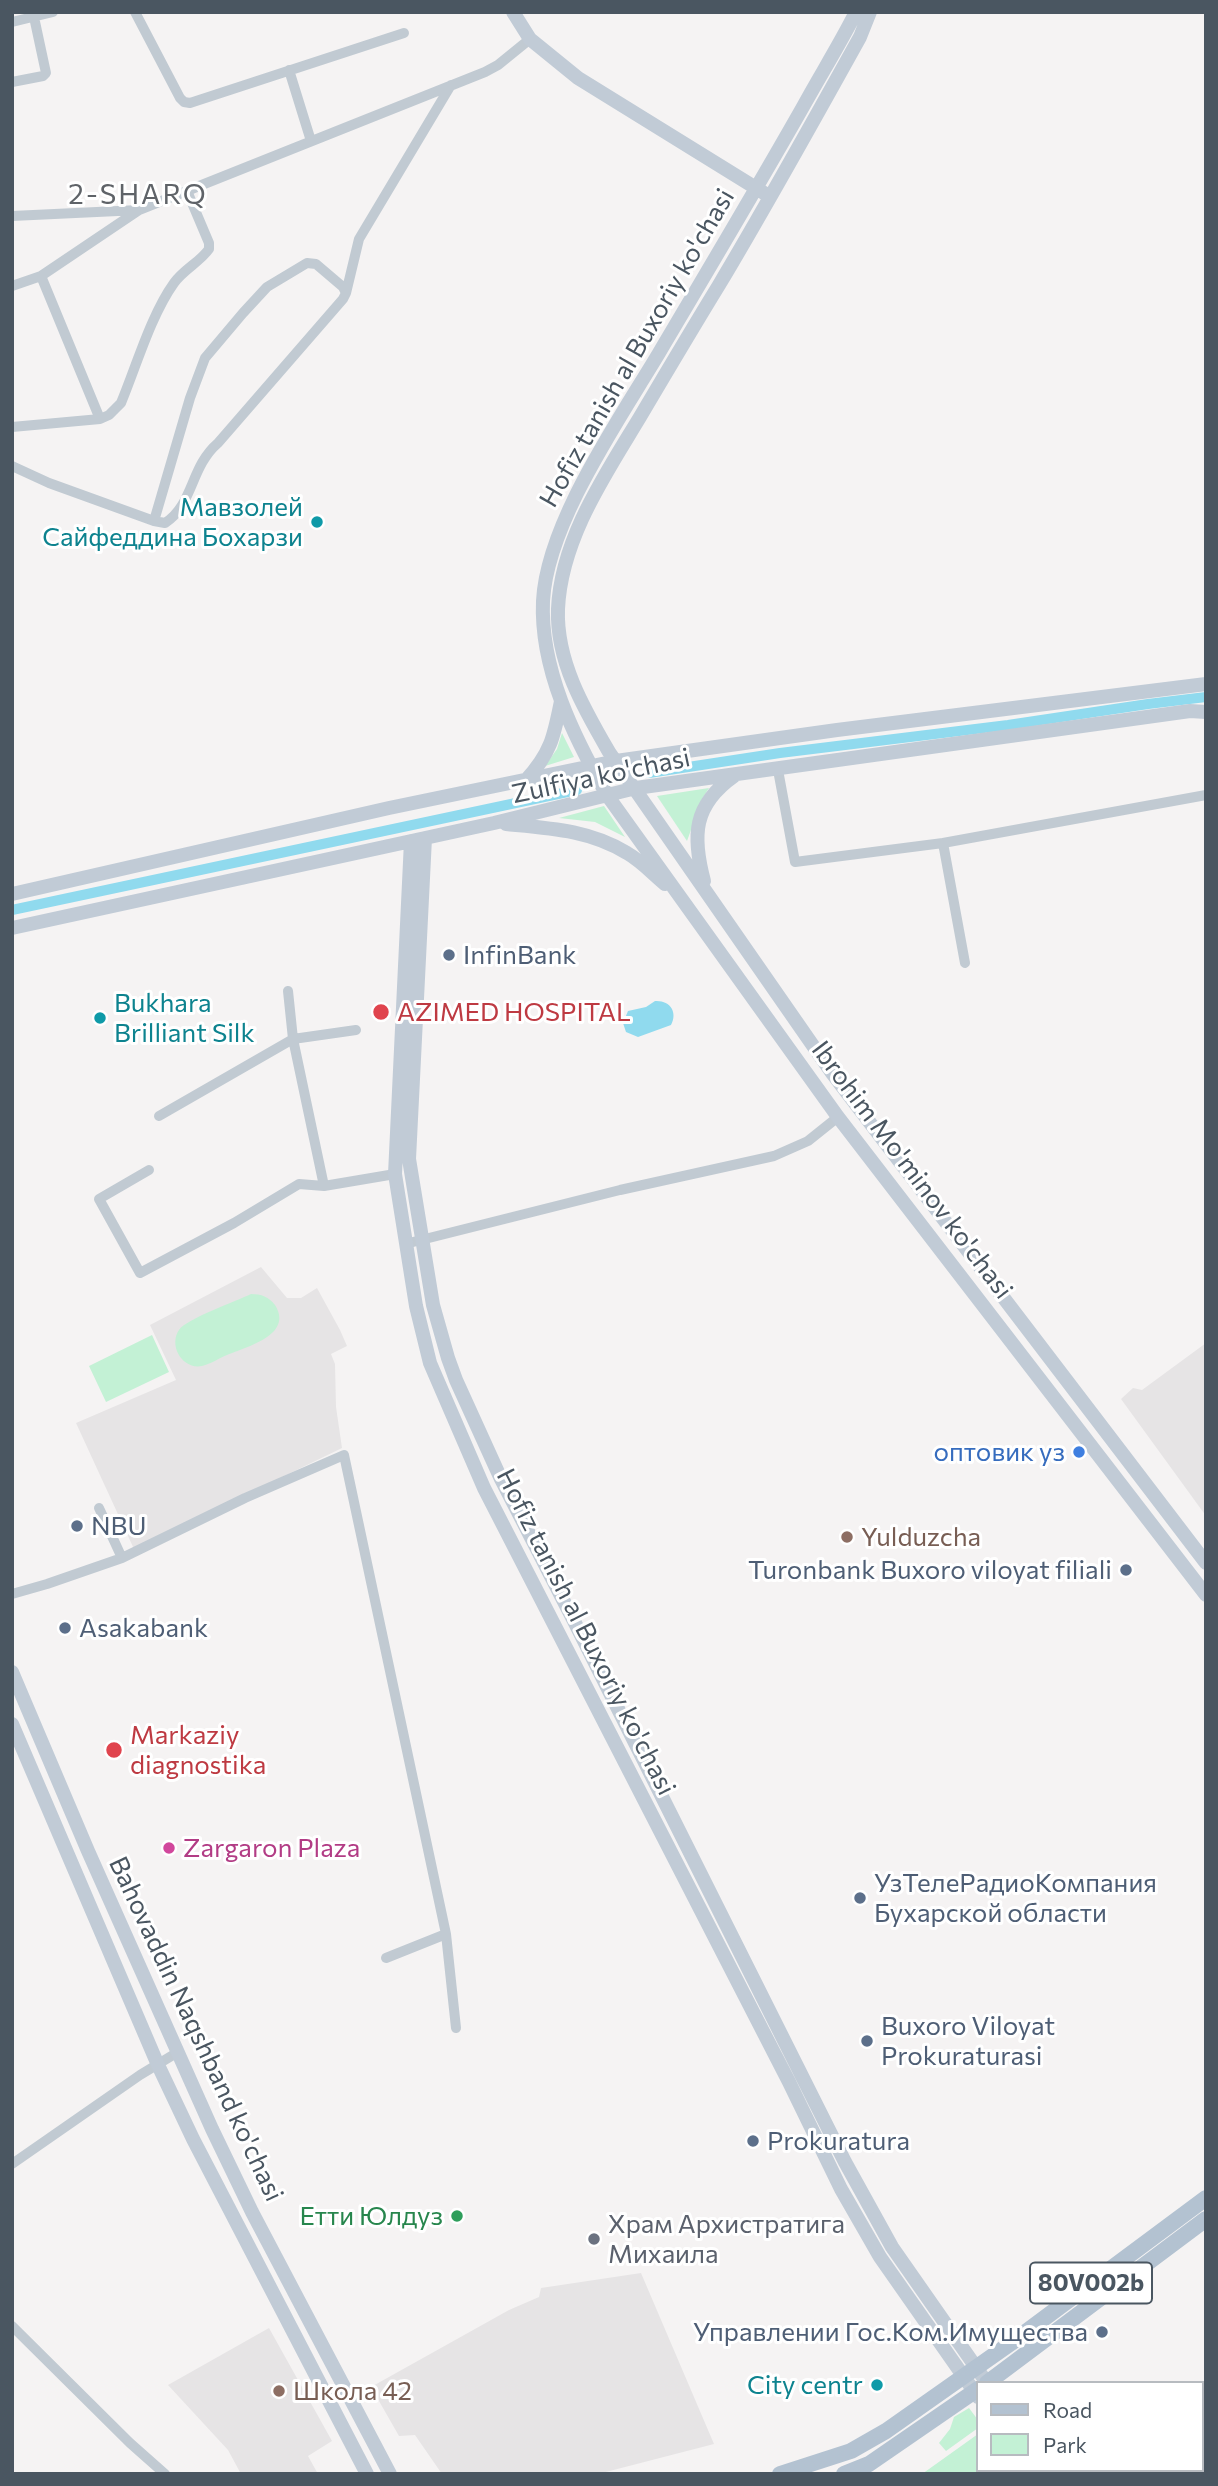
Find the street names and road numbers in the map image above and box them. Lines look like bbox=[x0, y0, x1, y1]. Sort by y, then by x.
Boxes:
street label: Hofiz tanish al Buxoriy ko'chasi bbox=[533, 183, 741, 513]
street label: Zulfiya ko'chasi bbox=[509, 742, 693, 810]
street label: Ibrohim Mo'minov ko'chasi bbox=[805, 1035, 1019, 1305]
street label: Hofiz tanish al Buxoriy ko'chasi bbox=[490, 1464, 682, 1800]
street label: Bahovaddin Naqshband ko'chasi bbox=[102, 1852, 290, 2206]
road number: 80V002b bbox=[1030, 2262, 1152, 2304]

